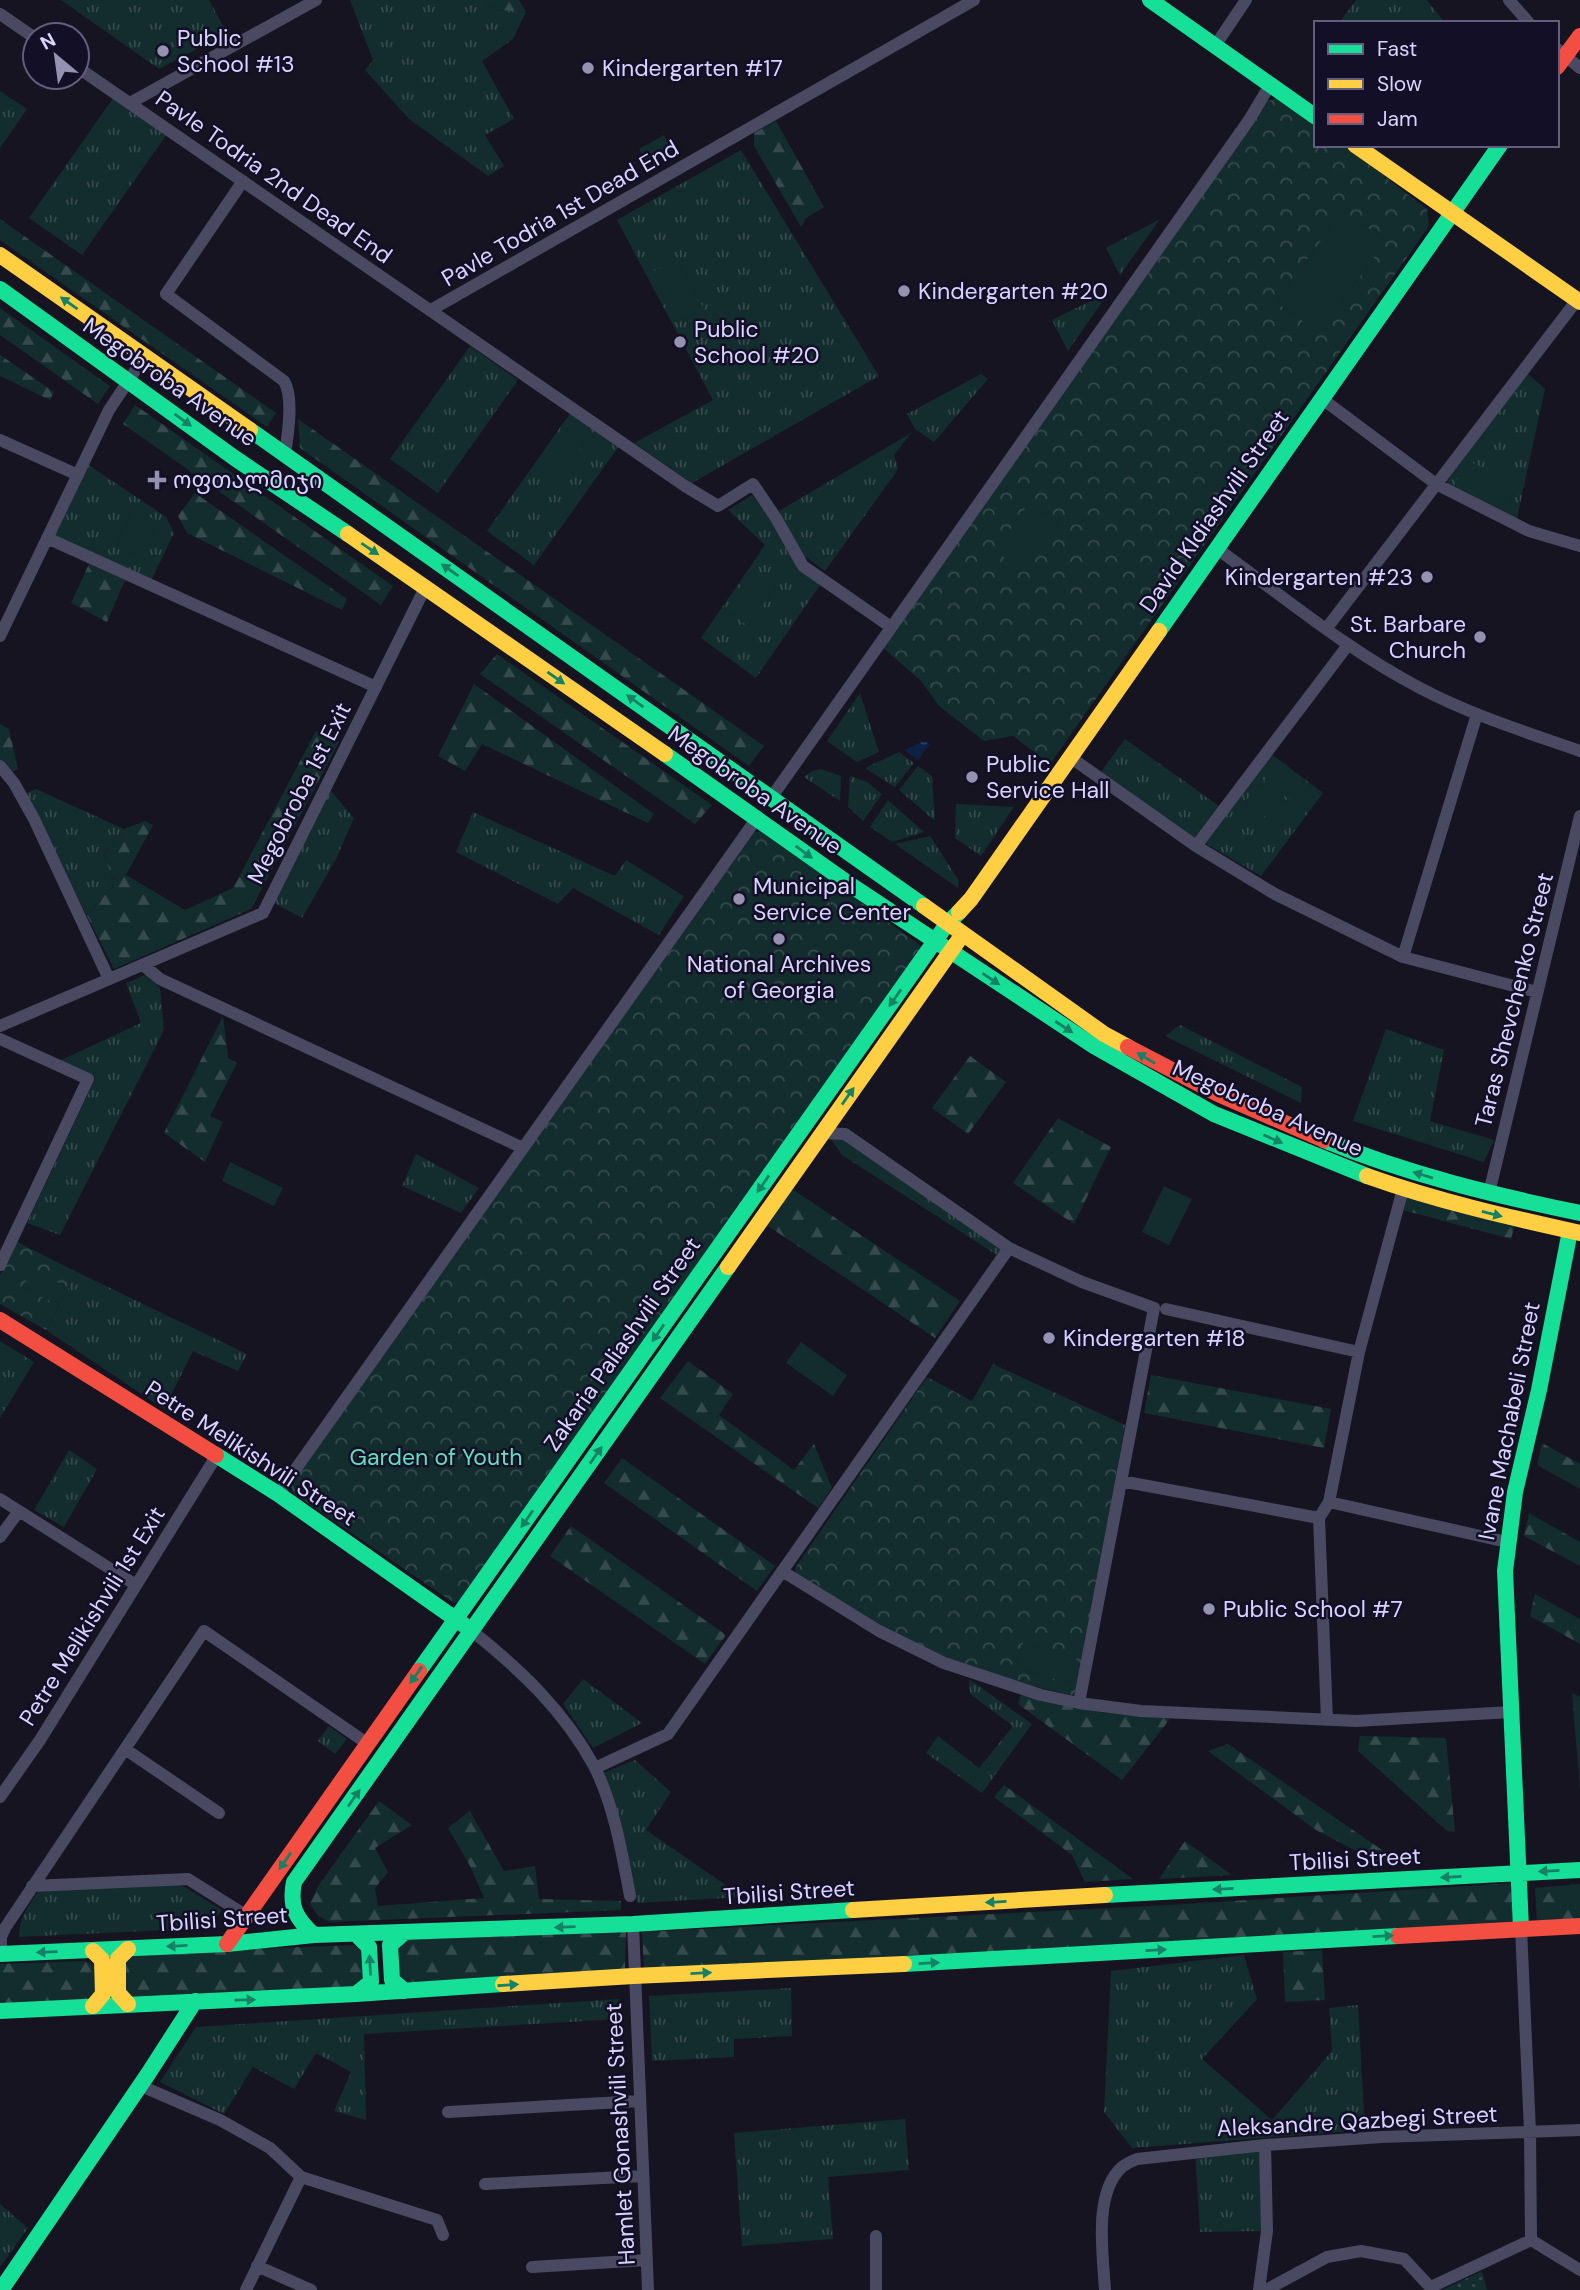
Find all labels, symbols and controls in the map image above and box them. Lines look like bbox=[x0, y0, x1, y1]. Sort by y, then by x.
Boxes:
north arrow bbox=[21, 21, 91, 91]
legend bbox=[1314, 21, 1559, 147]
place label: Public School #13 bbox=[177, 23, 295, 79]
text: N bbox=[36, 27, 60, 56]
text: Fast bbox=[1377, 35, 1417, 63]
marker: Public School #13 bbox=[155, 43, 171, 59]
place label: Kindergarten #17 bbox=[602, 53, 783, 83]
marker: Kindergarten #17 bbox=[580, 60, 596, 76]
text: Slow bbox=[1377, 70, 1422, 98]
street label: Pavle Todria 2nd Dead End bbox=[150, 84, 398, 270]
text: Jam bbox=[1377, 105, 1418, 133]
street label: Pavle Todria 1st Dead End bbox=[436, 133, 684, 293]
place label: Kindergarten #20 bbox=[918, 276, 1108, 306]
marker: Kindergarten #20 bbox=[896, 283, 912, 299]
one-way arrow bbox=[60, 296, 78, 310]
street label: Megobroba Avenue bbox=[77, 311, 263, 453]
place label: Public School #20 bbox=[694, 314, 820, 370]
marker: Public School #20 bbox=[672, 334, 688, 350]
street label: David Kldiashvili Street bbox=[1133, 404, 1295, 618]
one-way arrow bbox=[174, 413, 192, 427]
place label: ოფთალმიჯი bbox=[173, 465, 322, 495]
marker: ოფთალმიჯი bbox=[147, 470, 167, 490]
one-way arrow bbox=[361, 542, 379, 556]
place label: Kindergarten #23 bbox=[1225, 562, 1413, 592]
one-way arrow bbox=[441, 563, 459, 577]
marker: Kindergarten #23 bbox=[1419, 569, 1435, 585]
place label: St. Barbare Church bbox=[1350, 609, 1466, 665]
marker: St. Barbare Church bbox=[1472, 629, 1488, 645]
one-way arrow bbox=[547, 671, 565, 685]
one-way arrow bbox=[626, 694, 644, 708]
street label: Megobroba 1st Exit bbox=[240, 697, 358, 889]
street label: Megobroba Avenue bbox=[662, 719, 848, 861]
place label: Public Service Hall bbox=[986, 749, 1109, 805]
marker: Public Service Hall bbox=[964, 769, 980, 785]
one-way arrow bbox=[795, 845, 813, 859]
street label: Taras Shevchenko Street bbox=[1468, 870, 1560, 1130]
place label: Municipal Service Center bbox=[753, 871, 911, 927]
marker: Municipal Service Center bbox=[731, 891, 747, 907]
marker: National Archives of Georgia bbox=[771, 931, 787, 947]
place label: National Archives of Georgia bbox=[687, 949, 871, 1005]
one-way arrow bbox=[982, 973, 1001, 986]
one-way arrow bbox=[888, 989, 902, 1007]
one-way arrow bbox=[1054, 1020, 1073, 1033]
one-way arrow bbox=[1137, 1052, 1156, 1064]
street label: Megobroba Avenue bbox=[1168, 1052, 1368, 1164]
one-way arrow bbox=[841, 1087, 855, 1105]
one-way arrow bbox=[1262, 1134, 1283, 1145]
one-way arrow bbox=[1412, 1170, 1433, 1180]
one-way arrow bbox=[757, 1174, 770, 1193]
one-way arrow bbox=[1481, 1209, 1503, 1220]
street label: Zakaria Paliashvili Street bbox=[537, 1231, 707, 1457]
street label: Ivane Machabeli Street bbox=[1471, 1299, 1547, 1543]
place label: Kindergarten #18 bbox=[1063, 1323, 1245, 1353]
one-way arrow bbox=[651, 1324, 665, 1342]
marker: Kindergarten #18 bbox=[1041, 1330, 1057, 1346]
street label: Petre Melikishvili Street bbox=[140, 1373, 362, 1533]
park label: Garden of Youth bbox=[350, 1442, 522, 1472]
one-way arrow bbox=[589, 1446, 603, 1464]
street label: Petre Melikishvili 1st Exit bbox=[12, 1501, 172, 1731]
one-way arrow bbox=[520, 1510, 534, 1528]
place label: Public School #7 bbox=[1223, 1594, 1403, 1624]
marker: Public School #7 bbox=[1201, 1601, 1217, 1617]
one-way arrow bbox=[409, 1666, 423, 1684]
one-way arrow bbox=[347, 1789, 361, 1807]
street label: Tbilisi Street bbox=[1288, 1841, 1422, 1877]
one-way arrow bbox=[278, 1852, 292, 1870]
one-way arrow bbox=[1538, 1866, 1560, 1877]
one-way arrow bbox=[1439, 1871, 1461, 1882]
street label: Tbilisi Street bbox=[722, 1872, 856, 1912]
one-way arrow bbox=[1212, 1884, 1234, 1895]
one-way arrow bbox=[985, 1896, 1007, 1907]
street label: Tbilisi Street bbox=[155, 1899, 289, 1939]
one-way arrow bbox=[553, 1921, 575, 1932]
one-way arrow bbox=[1372, 1931, 1394, 1942]
one-way arrow bbox=[166, 1941, 188, 1952]
one-way arrow bbox=[1145, 1944, 1167, 1955]
one-way arrow bbox=[35, 1947, 57, 1958]
one-way arrow bbox=[365, 1954, 376, 1976]
one-way arrow bbox=[918, 1957, 940, 1968]
one-way arrow bbox=[691, 1968, 713, 1979]
one-way arrow bbox=[498, 1979, 520, 1990]
one-way arrow bbox=[234, 1994, 256, 2006]
street label: Hamlet Gonashvili Street bbox=[598, 2002, 642, 2266]
street label: Aleksandre Qazbegi Street bbox=[1216, 2099, 1498, 2143]

